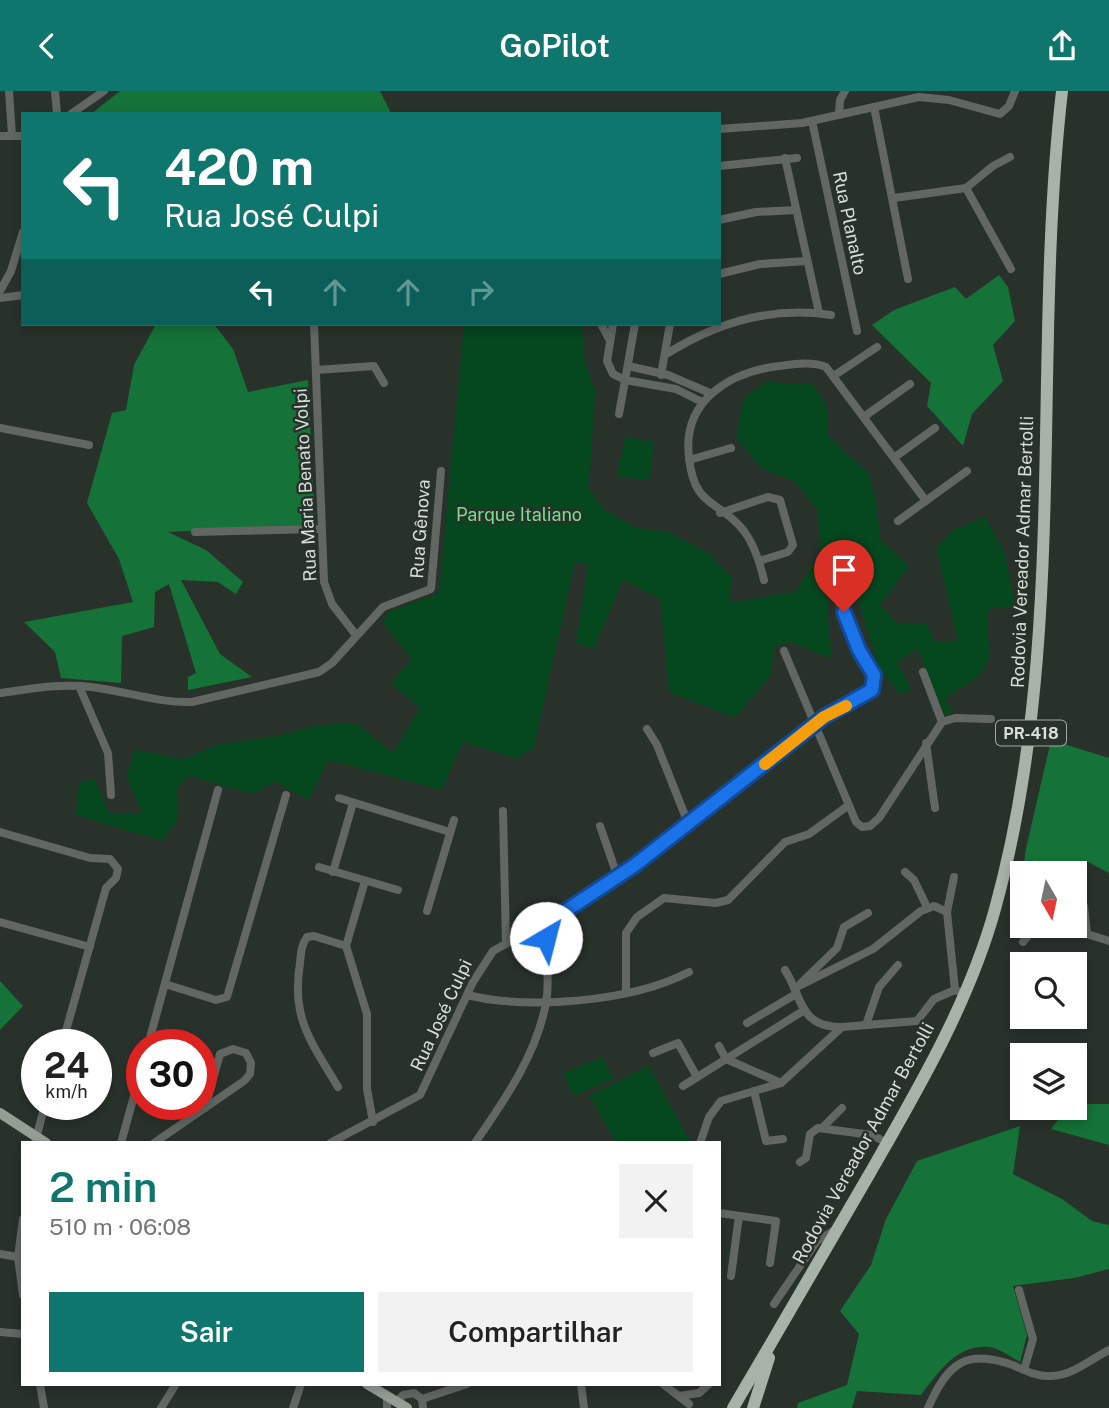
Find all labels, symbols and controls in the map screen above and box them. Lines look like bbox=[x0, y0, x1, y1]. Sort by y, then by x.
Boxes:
icon: back bbox=[28, 27, 66, 65]
text: GoPilot bbox=[499, 27, 610, 64]
icon: share bbox=[1043, 27, 1081, 65]
text: 420 m bbox=[164, 138, 314, 196]
icon: left bbox=[49, 140, 140, 231]
street label: Rua Planalto bbox=[829, 169, 871, 277]
text: Rua José Culpi bbox=[164, 197, 379, 234]
icon: left bbox=[243, 273, 281, 311]
icon: ahead bbox=[316, 273, 354, 311]
icon: ahead bbox=[389, 273, 427, 311]
icon: right bbox=[462, 273, 500, 311]
street label: Rua Maria Benato Volpi bbox=[289, 388, 321, 582]
street label: Rodovia Vereador Admar Bertolli bbox=[1007, 416, 1037, 688]
street label: Rua Gênova bbox=[406, 479, 434, 579]
park label: Parque Italiano bbox=[456, 504, 582, 525]
pin bbox=[814, 540, 874, 612]
icon: arrive bbox=[825, 551, 863, 589]
road number: PR-418 bbox=[996, 720, 1066, 745]
north arrow bbox=[1010, 861, 1087, 938]
map controls bbox=[1010, 861, 1087, 1120]
position arrow bbox=[509, 901, 583, 975]
button: search bbox=[1010, 952, 1087, 1029]
street label: Rua José Culpi bbox=[406, 956, 476, 1074]
street label: Rodovia Vereador Admar Bertolli bbox=[788, 1019, 938, 1267]
speed limit sign: 30 bbox=[126, 1029, 217, 1120]
button: layers bbox=[1010, 1043, 1087, 1120]
text: 24 bbox=[44, 1045, 89, 1086]
text: km/h bbox=[45, 1081, 88, 1102]
text: 2 min bbox=[49, 1162, 157, 1211]
button: close bbox=[619, 1164, 693, 1238]
text: 510 m · 06:08 bbox=[49, 1213, 191, 1240]
button: Sair bbox=[49, 1292, 364, 1372]
button: Compartilhar bbox=[378, 1292, 693, 1372]

